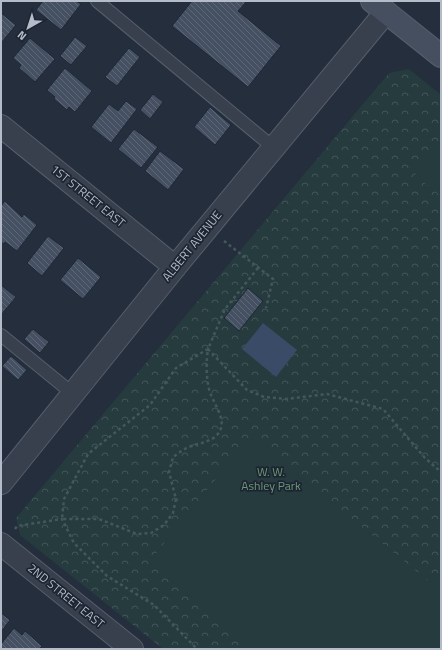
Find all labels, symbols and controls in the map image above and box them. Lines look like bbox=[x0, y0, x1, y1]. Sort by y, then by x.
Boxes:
north arrow bbox=[8, 8, 48, 48]
text: N bbox=[14, 27, 30, 44]
street label: 1ST STREET EAST bbox=[47, 160, 130, 232]
street label: ALBERT AVENUE bbox=[157, 206, 226, 285]
park label: W. W. Ashley Park bbox=[241, 462, 301, 495]
street label: 2ND STREET EAST bbox=[24, 559, 109, 633]

